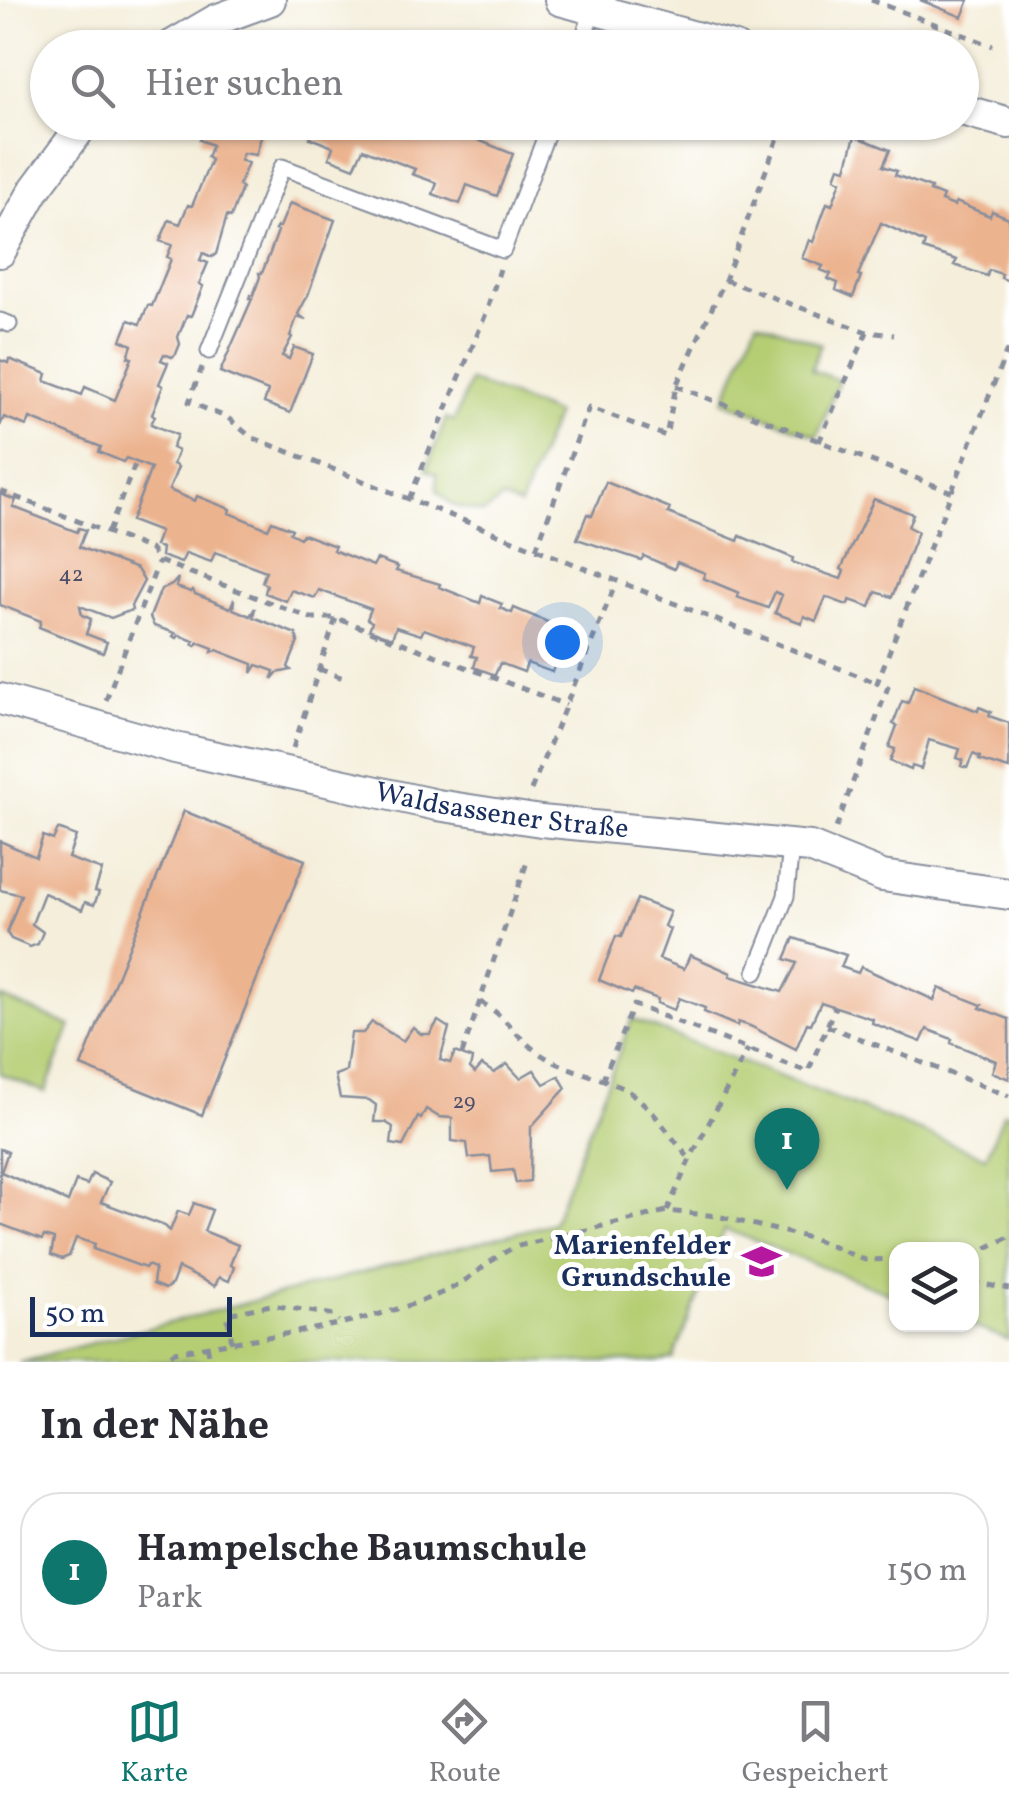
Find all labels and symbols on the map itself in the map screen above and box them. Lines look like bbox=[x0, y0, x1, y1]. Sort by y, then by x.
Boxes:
house number: 42 bbox=[59, 560, 83, 591]
your location bbox=[537, 617, 588, 668]
street label: Waldsassener Straße bbox=[372, 773, 630, 849]
house number: 29 bbox=[452, 1087, 476, 1118]
pin: 1 bbox=[754, 1108, 820, 1190]
place label: Marienfelder Grundschule bbox=[554, 1227, 731, 1298]
school or university icon: Marienfelder Grundschule bbox=[740, 1241, 782, 1283]
scale bar bbox=[30, 1292, 232, 1336]

